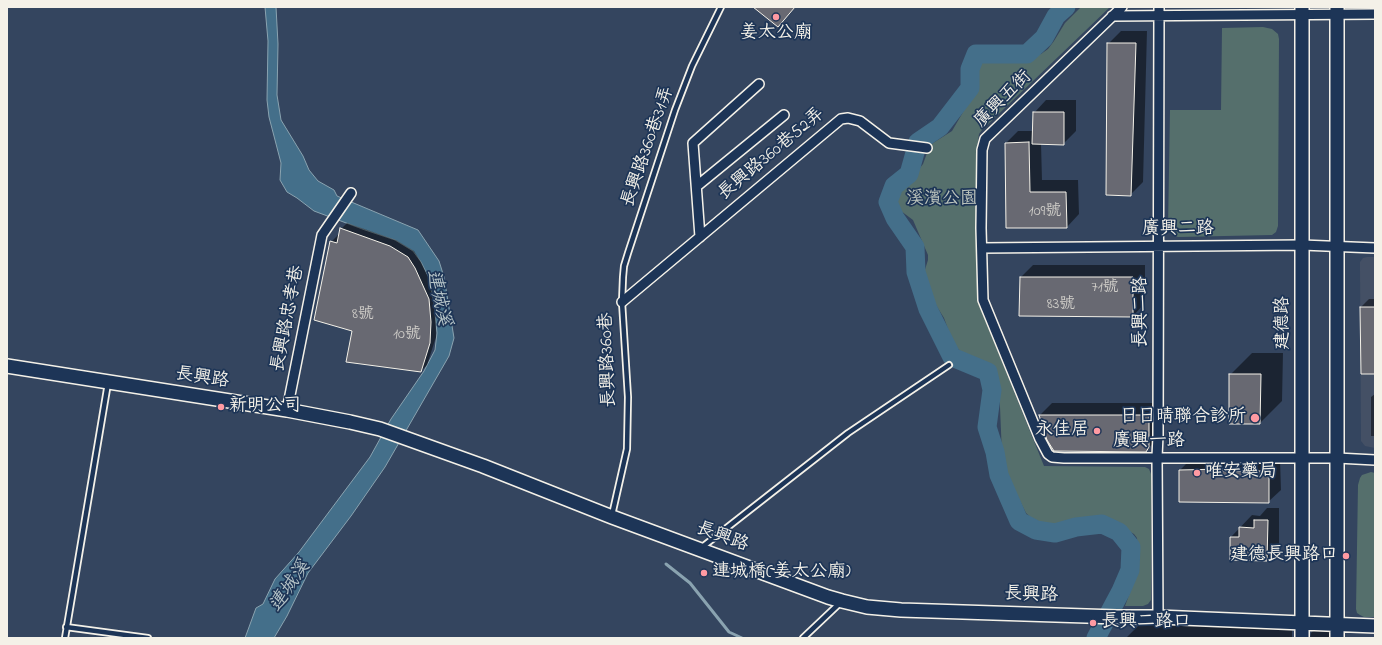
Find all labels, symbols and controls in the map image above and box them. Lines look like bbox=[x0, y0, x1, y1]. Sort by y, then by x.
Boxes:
marker: 姜太公廟 bbox=[771, 12, 781, 22]
place label: 姜太公廟 bbox=[740, 23, 812, 45]
street label: 廣興五街 bbox=[971, 67, 1037, 133]
street label: 長興路360巷31弄 bbox=[618, 84, 680, 210]
street label: 長興路360巷52弄 bbox=[714, 104, 830, 206]
park label: 溪濱公園 bbox=[906, 189, 978, 211]
house number: 109號 bbox=[1029, 202, 1061, 222]
street label: 廣興二路 bbox=[1142, 219, 1214, 241]
street label: 長興路忠孝巷 bbox=[268, 264, 310, 374]
water label: 連城溪 bbox=[419, 268, 455, 328]
street label: 長興二路 bbox=[1131, 276, 1153, 348]
house number: 71號 bbox=[1091, 278, 1119, 298]
house number: 83號 bbox=[1047, 295, 1075, 315]
street label: 建德路 bbox=[1273, 296, 1295, 350]
house number: 8號 bbox=[352, 305, 374, 325]
street label: 長興路360巷 bbox=[597, 312, 621, 408]
house number: 10號 bbox=[393, 325, 421, 345]
street label: 長興路 bbox=[174, 364, 230, 394]
place label: 新明公司 bbox=[229, 396, 301, 418]
marker: 新明公司 bbox=[216, 402, 226, 412]
place label: 日日晴聯合診所 bbox=[1120, 407, 1246, 429]
marker: 日日晴聯合診所 bbox=[1249, 412, 1261, 424]
place label: 永佳居 bbox=[1035, 420, 1089, 442]
marker: 永佳居 bbox=[1092, 426, 1102, 436]
street label: 廣興一路 bbox=[1113, 431, 1185, 453]
place label: 唯安藥局 bbox=[1205, 462, 1277, 484]
marker: 唯安藥局 bbox=[1192, 468, 1202, 478]
street label: 長興路 bbox=[693, 519, 751, 557]
place label: 建德長興路口 bbox=[1230, 545, 1338, 567]
marker: 建德長興路口 bbox=[1341, 551, 1351, 561]
water label: 連城溪 bbox=[266, 557, 316, 617]
place label: 連城橋(姜太公廟) bbox=[712, 562, 851, 584]
marker: 連城橋(姜太公廟) bbox=[699, 568, 709, 578]
street label: 長興路 bbox=[1004, 584, 1058, 608]
place label: 長興二路口 bbox=[1101, 612, 1191, 634]
marker: 長興二路口 bbox=[1088, 618, 1098, 628]

